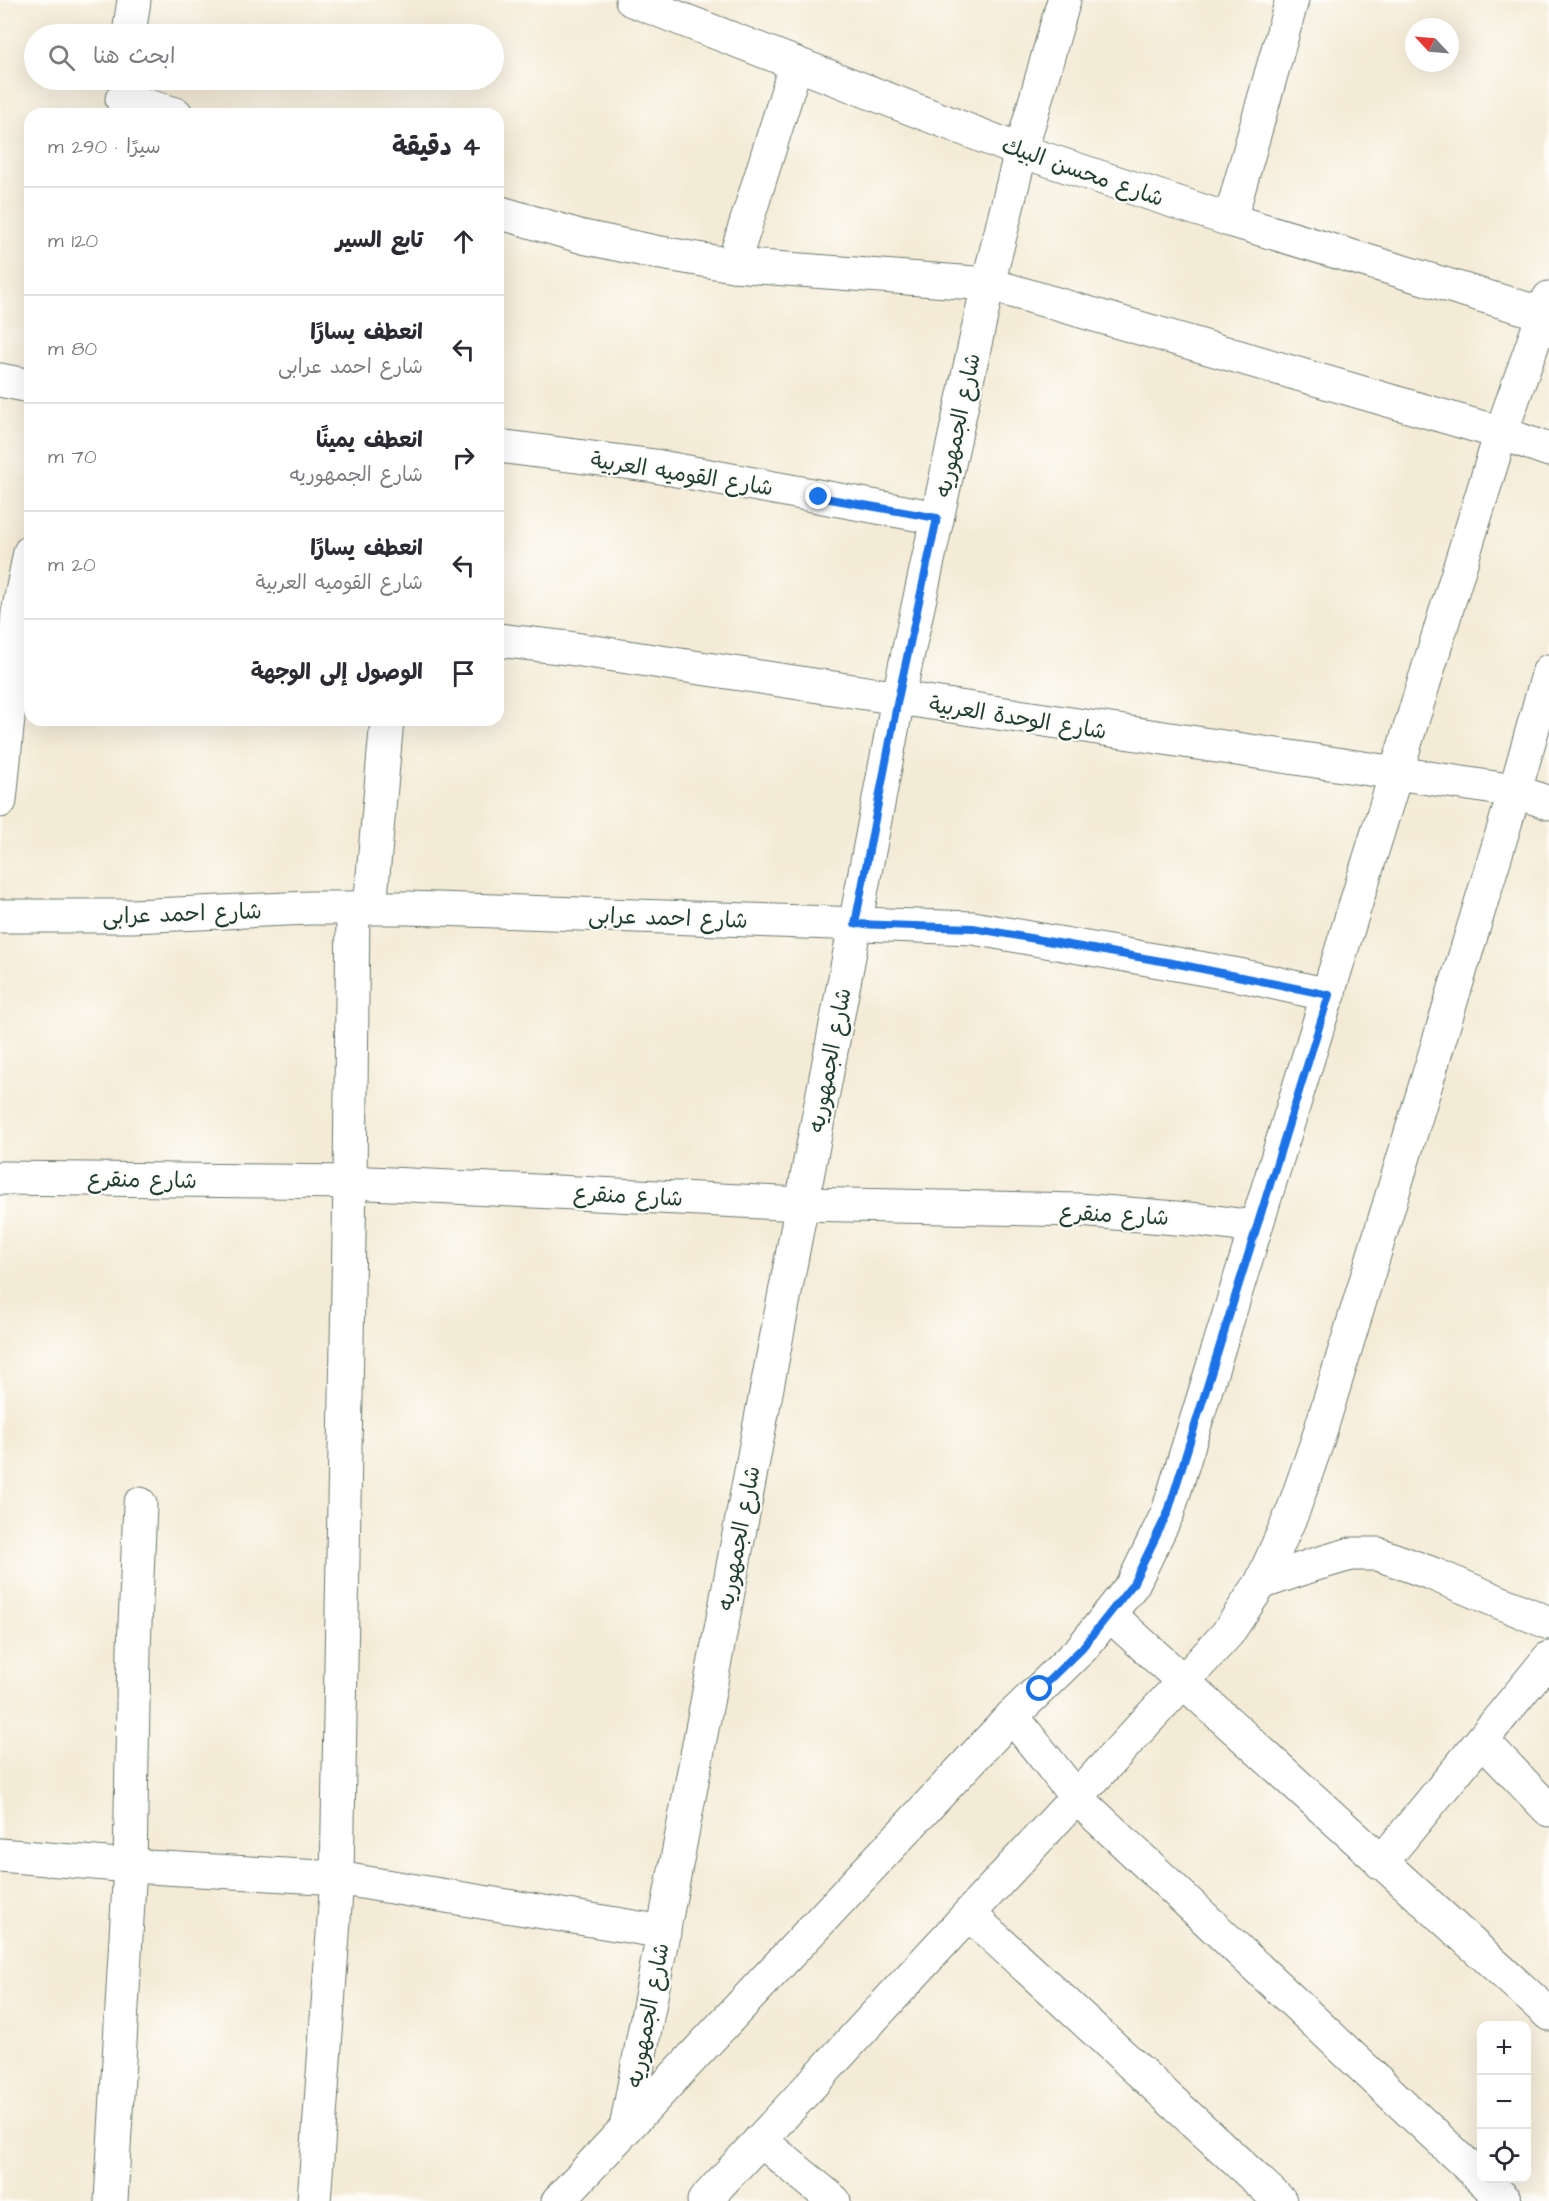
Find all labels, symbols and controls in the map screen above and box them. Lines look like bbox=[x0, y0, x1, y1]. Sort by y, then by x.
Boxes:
north arrow bbox=[1405, 18, 1459, 72]
search box bbox=[24, 24, 504, 90]
icon: search bbox=[45, 41, 78, 74]
text: ابحث هنا bbox=[93, 41, 175, 72]
text: 4 دقيقة bbox=[392, 129, 480, 165]
street label: شارع محسن البيك bbox=[997, 130, 1168, 215]
text: سيرًا · 290 m bbox=[48, 133, 161, 161]
text: تابع السير bbox=[336, 225, 423, 256]
icon: ahead bbox=[447, 225, 480, 258]
text: 120 m bbox=[48, 227, 98, 255]
text: انعطف يسارًا bbox=[310, 317, 423, 348]
icon: left bbox=[447, 333, 480, 366]
text: 80 m bbox=[48, 335, 97, 363]
street label: شارع الجمهوريه bbox=[928, 350, 989, 500]
text: شارع احمد عرابى bbox=[278, 353, 423, 381]
text: انعطف يمينًا bbox=[316, 425, 423, 456]
icon: right bbox=[447, 441, 480, 474]
text: 70 m bbox=[48, 443, 97, 471]
street label: شارع القوميه العربية bbox=[588, 445, 775, 504]
text: شارع الجمهوريه bbox=[290, 461, 423, 489]
route end bbox=[805, 483, 831, 509]
text: انعطف يسارًا bbox=[310, 533, 423, 564]
icon: left bbox=[447, 549, 480, 582]
text: 20 m bbox=[48, 551, 96, 579]
text: شارع القوميه العربية bbox=[255, 569, 423, 597]
text: الوصول إلى الوجهة bbox=[251, 657, 423, 688]
icon: arrive bbox=[447, 657, 480, 690]
street label: شارع الوحدة العربية bbox=[927, 689, 1109, 748]
street label: شارع احمد عرابى bbox=[102, 896, 262, 933]
street label: شارع احمد عرابى bbox=[588, 900, 748, 937]
street label: شارع الجمهوريه bbox=[801, 985, 860, 1135]
street label: شارع منقرع bbox=[87, 1164, 197, 1197]
street label: شارع منقرع bbox=[572, 1178, 684, 1215]
street label: شارع منقرع bbox=[1058, 1197, 1170, 1234]
street label: شارع الجمهوريه bbox=[710, 1463, 769, 1613]
route start bbox=[1026, 1675, 1052, 1701]
street label: شارع الجمهوريه bbox=[619, 1940, 678, 2090]
map controls bbox=[1477, 2021, 1531, 2183]
button: + bbox=[1477, 2021, 1531, 2075]
button: − bbox=[1477, 2075, 1531, 2129]
button: locate bbox=[1477, 2129, 1531, 2183]

